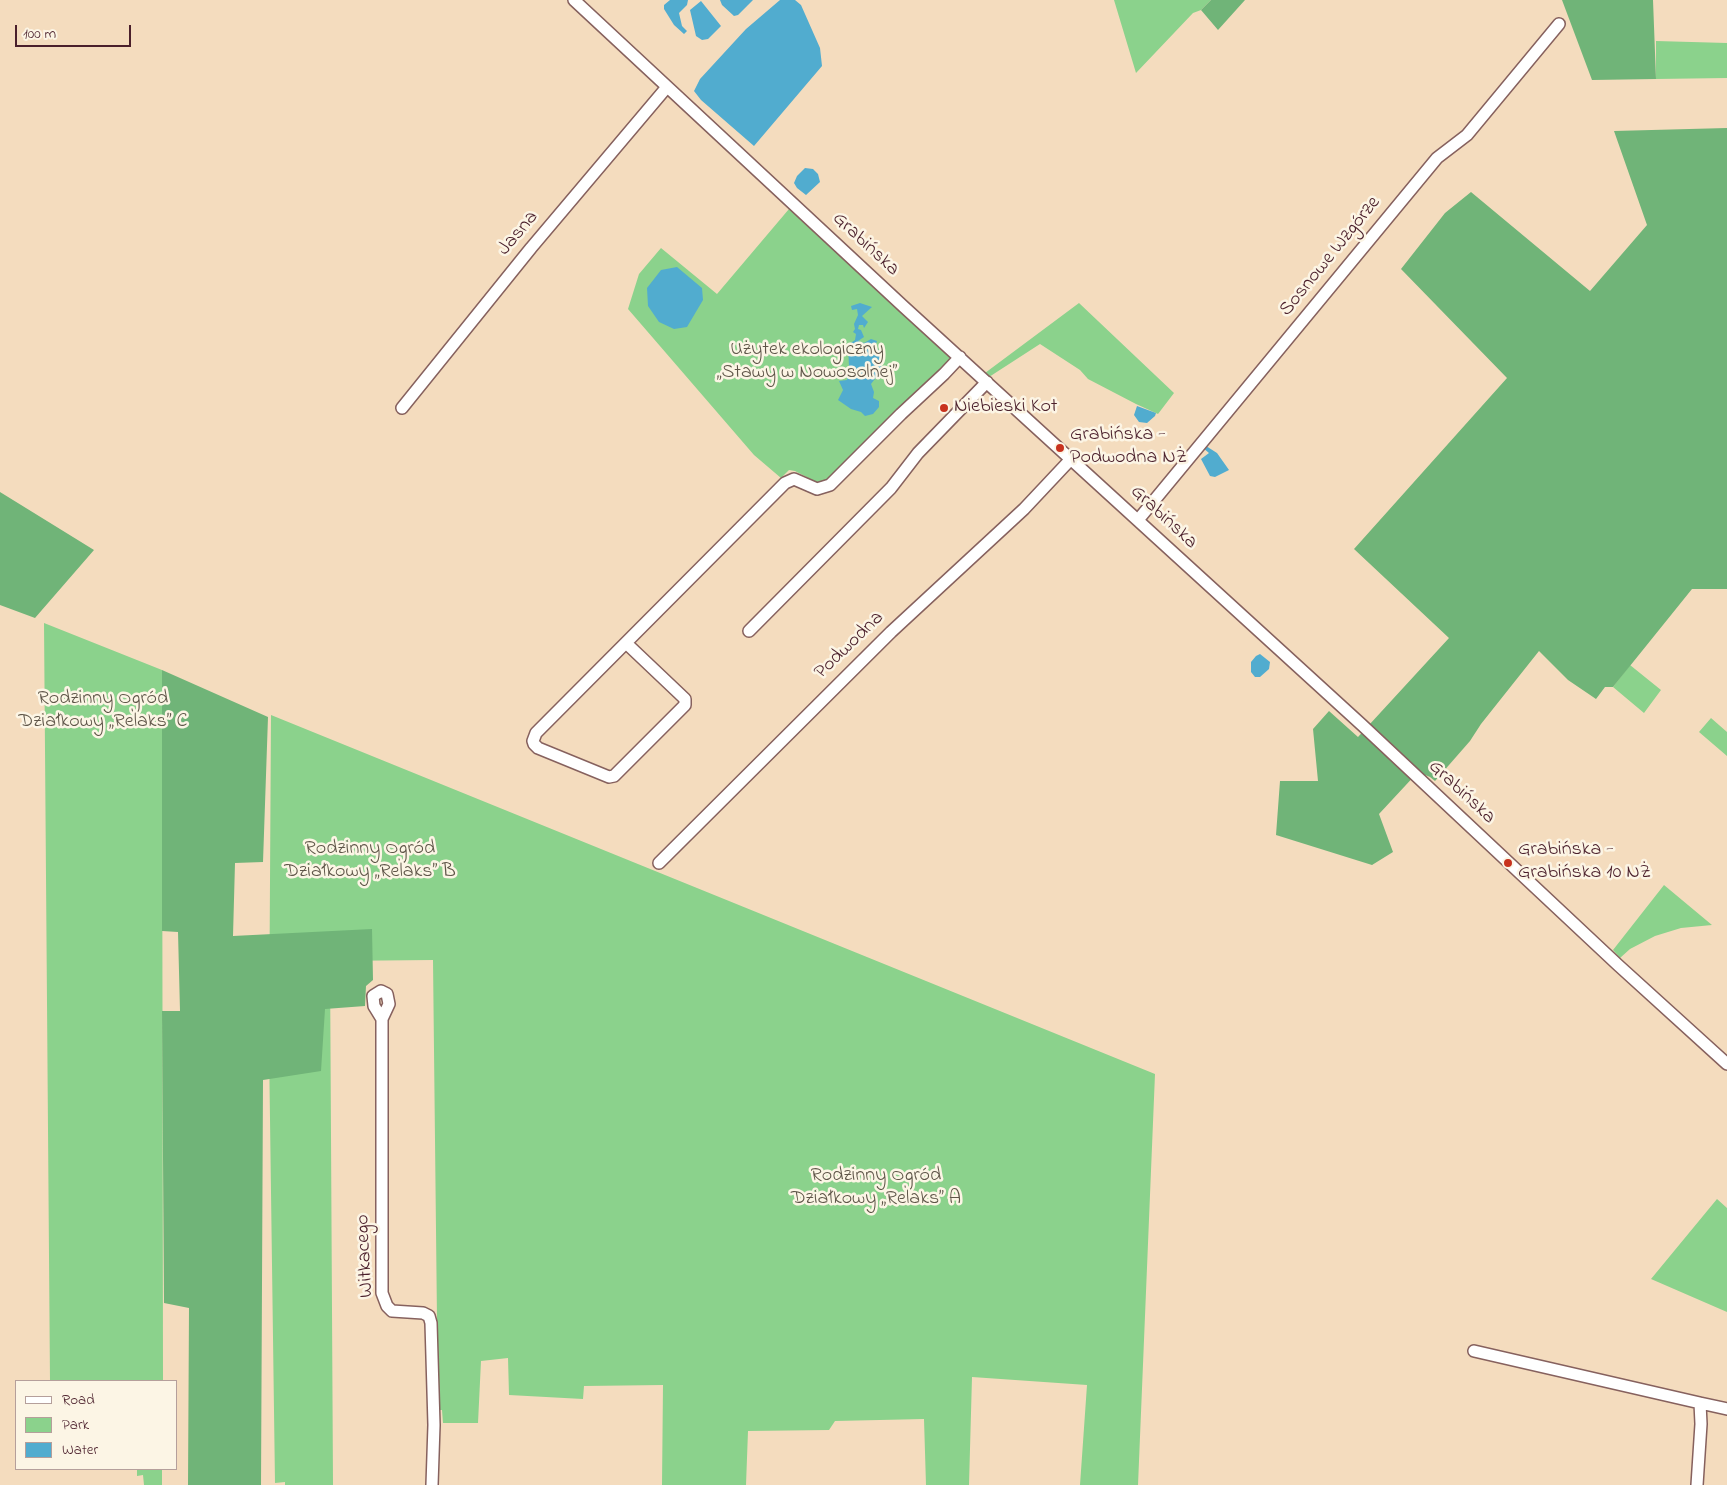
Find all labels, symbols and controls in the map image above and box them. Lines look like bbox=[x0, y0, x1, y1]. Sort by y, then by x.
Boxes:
scale bar bbox=[18, 15, 134, 47]
text: 100 m bbox=[23, 23, 56, 45]
street label: Sosnowe Wzgórze bbox=[1275, 192, 1387, 322]
street label: Jasna bbox=[493, 207, 545, 261]
street label: Grabińska bbox=[826, 208, 904, 282]
park label: Użytek ekologiczny „Stawy w Nowosolnej” bbox=[717, 339, 897, 386]
place label: Niebieski Kot bbox=[954, 396, 1058, 420]
marker: Niebieski Kot bbox=[938, 402, 950, 414]
place label: Grabińska - Podwodna NŻ bbox=[1070, 424, 1187, 471]
marker: Grabińska - Podwodna NŻ bbox=[1054, 442, 1066, 454]
street label: Grabińska bbox=[1124, 481, 1202, 555]
street label: Podwodna bbox=[810, 607, 890, 685]
park label: Rodzinny Ogród Działkowy „Relaks” C bbox=[19, 688, 187, 735]
street label: Grabińska bbox=[1422, 756, 1500, 830]
park label: Rodzinny Ogród Działkowy „Relaks” B bbox=[284, 838, 456, 885]
place label: Grabińska - Grabińska 10 NŻ bbox=[1518, 839, 1651, 886]
marker: Grabińska - Grabińska 10 NŻ bbox=[1502, 857, 1514, 869]
park label: Rodzinny Ogród Działkowy „Relaks” A bbox=[791, 1165, 961, 1212]
street label: Witkacego bbox=[352, 1214, 380, 1298]
legend bbox=[15, 1380, 178, 1470]
text: Road bbox=[62, 1389, 95, 1411]
text: Park bbox=[62, 1414, 89, 1436]
text: Water bbox=[62, 1439, 98, 1461]

